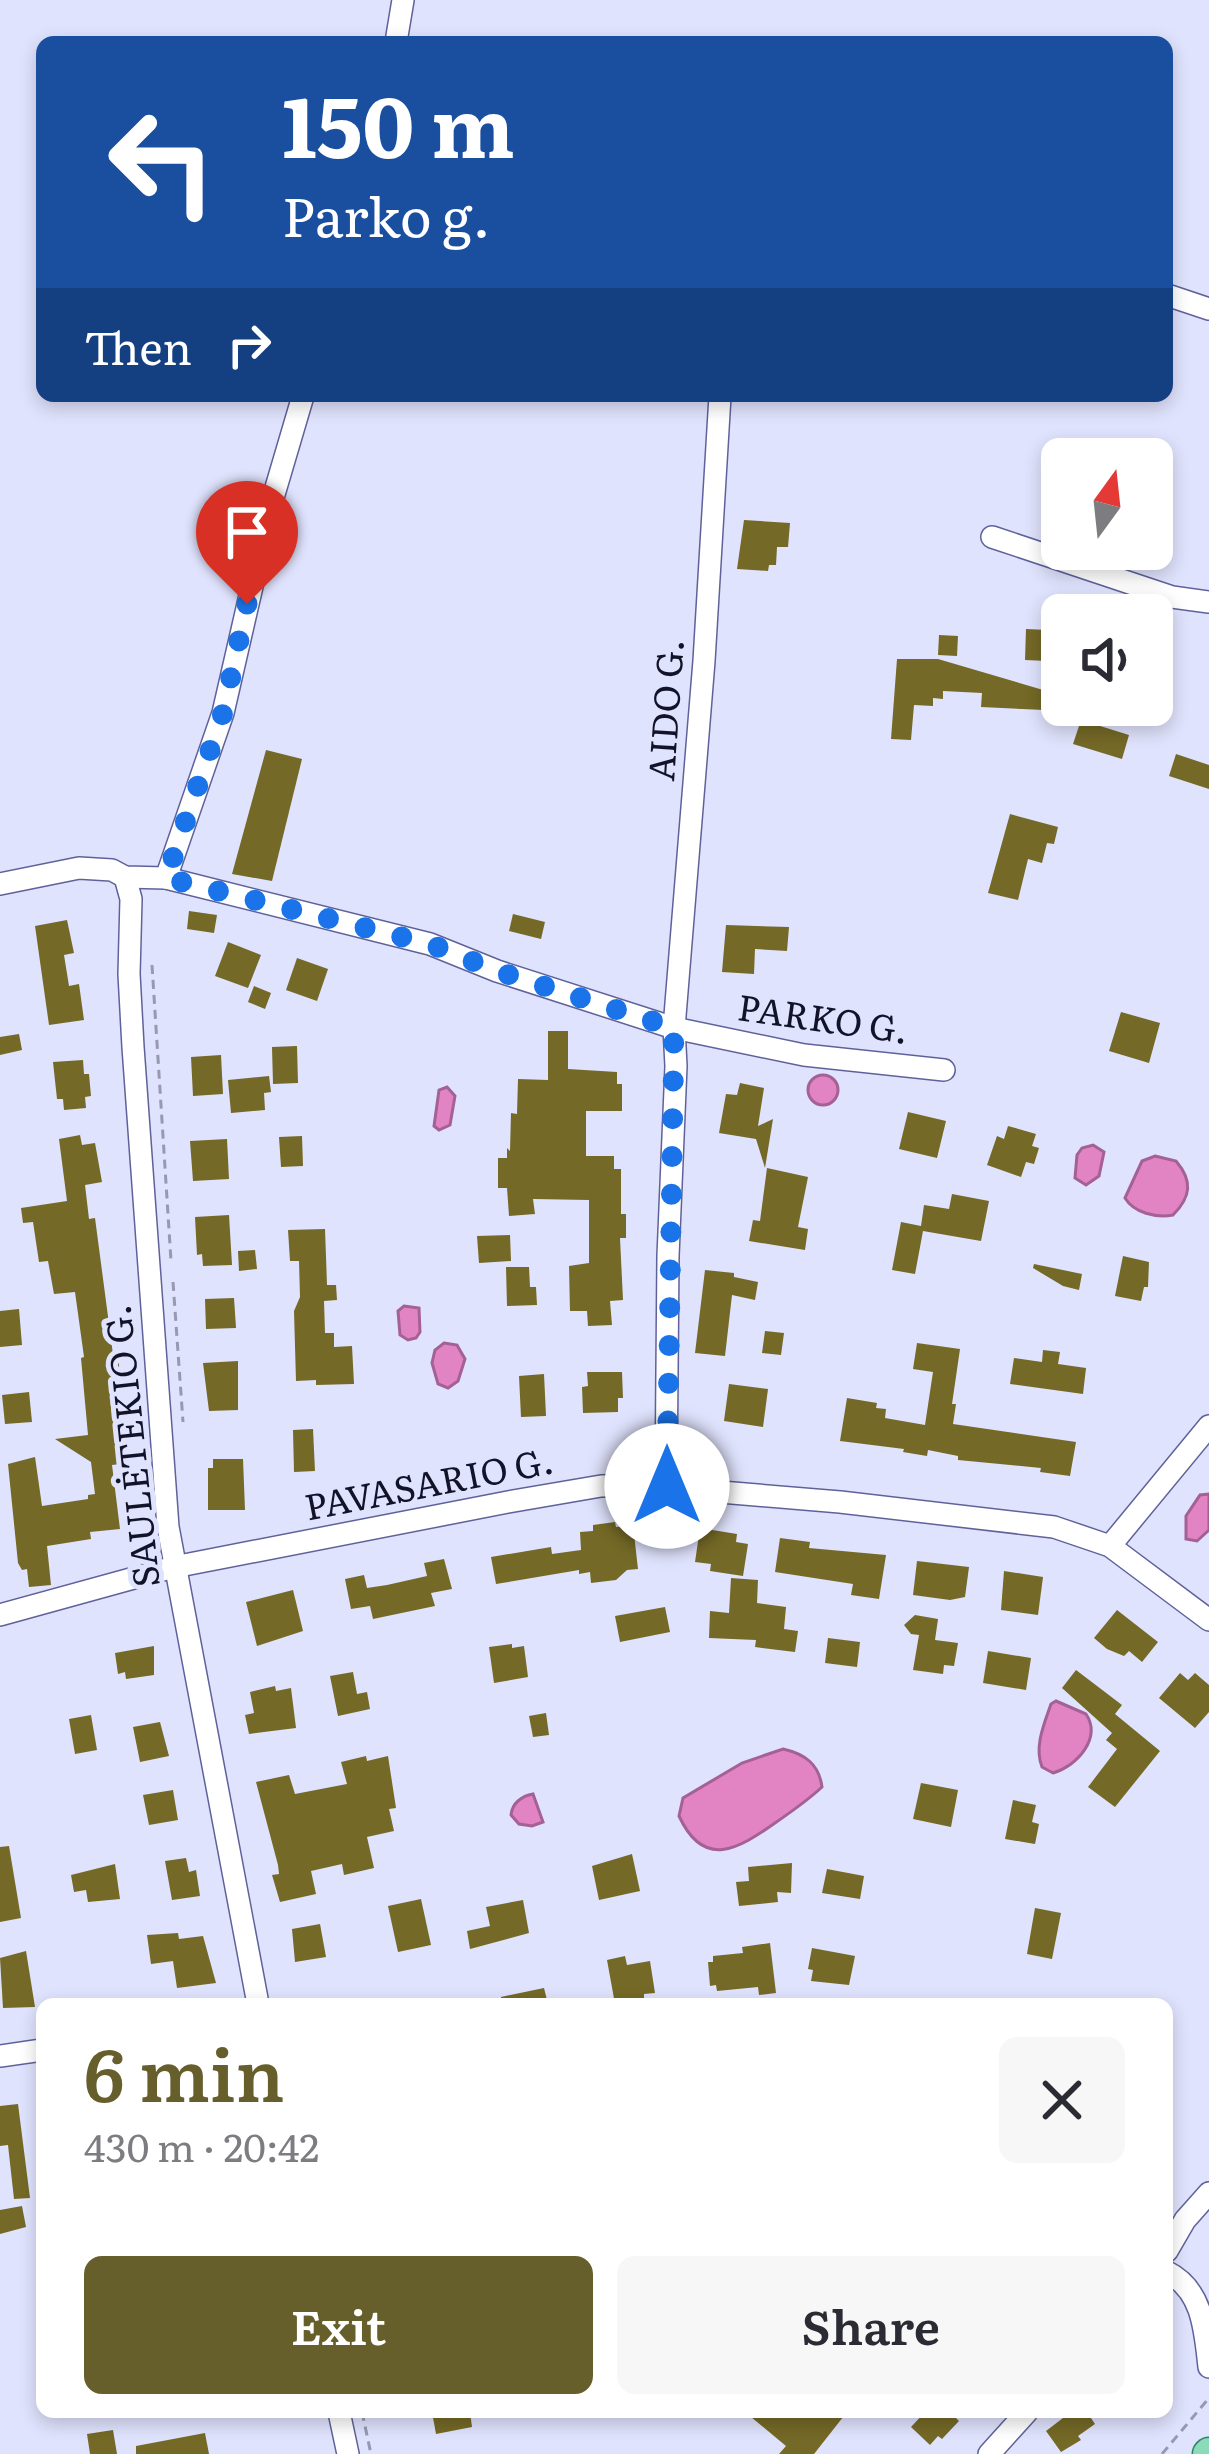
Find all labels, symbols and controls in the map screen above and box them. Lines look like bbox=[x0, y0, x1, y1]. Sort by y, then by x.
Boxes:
text: 150 m bbox=[282, 59, 515, 184]
icon: left bbox=[84, 84, 240, 240]
text: Parko g. bbox=[282, 173, 490, 254]
text: Then bbox=[84, 312, 192, 379]
icon: right bbox=[216, 312, 282, 378]
north arrow bbox=[1041, 438, 1173, 570]
map controls bbox=[1041, 438, 1173, 726]
pin bbox=[196, 481, 298, 604]
icon: arrive bbox=[214, 499, 280, 565]
button: sound bbox=[1041, 594, 1173, 726]
street label: AIDO G. bbox=[632, 637, 695, 783]
street label: PARKO G. bbox=[735, 978, 912, 1055]
street label: SAULĖTEKIO G. bbox=[88, 1302, 171, 1590]
position arrow bbox=[604, 1423, 730, 1549]
street label: PAVASARIO G. bbox=[300, 1431, 557, 1532]
text: 6 min bbox=[84, 2017, 284, 2124]
button: close bbox=[999, 2037, 1125, 2163]
text: 430 m · 20:42 bbox=[84, 2116, 319, 2174]
button: Exit bbox=[84, 2256, 593, 2394]
button: Share bbox=[617, 2256, 1125, 2394]

